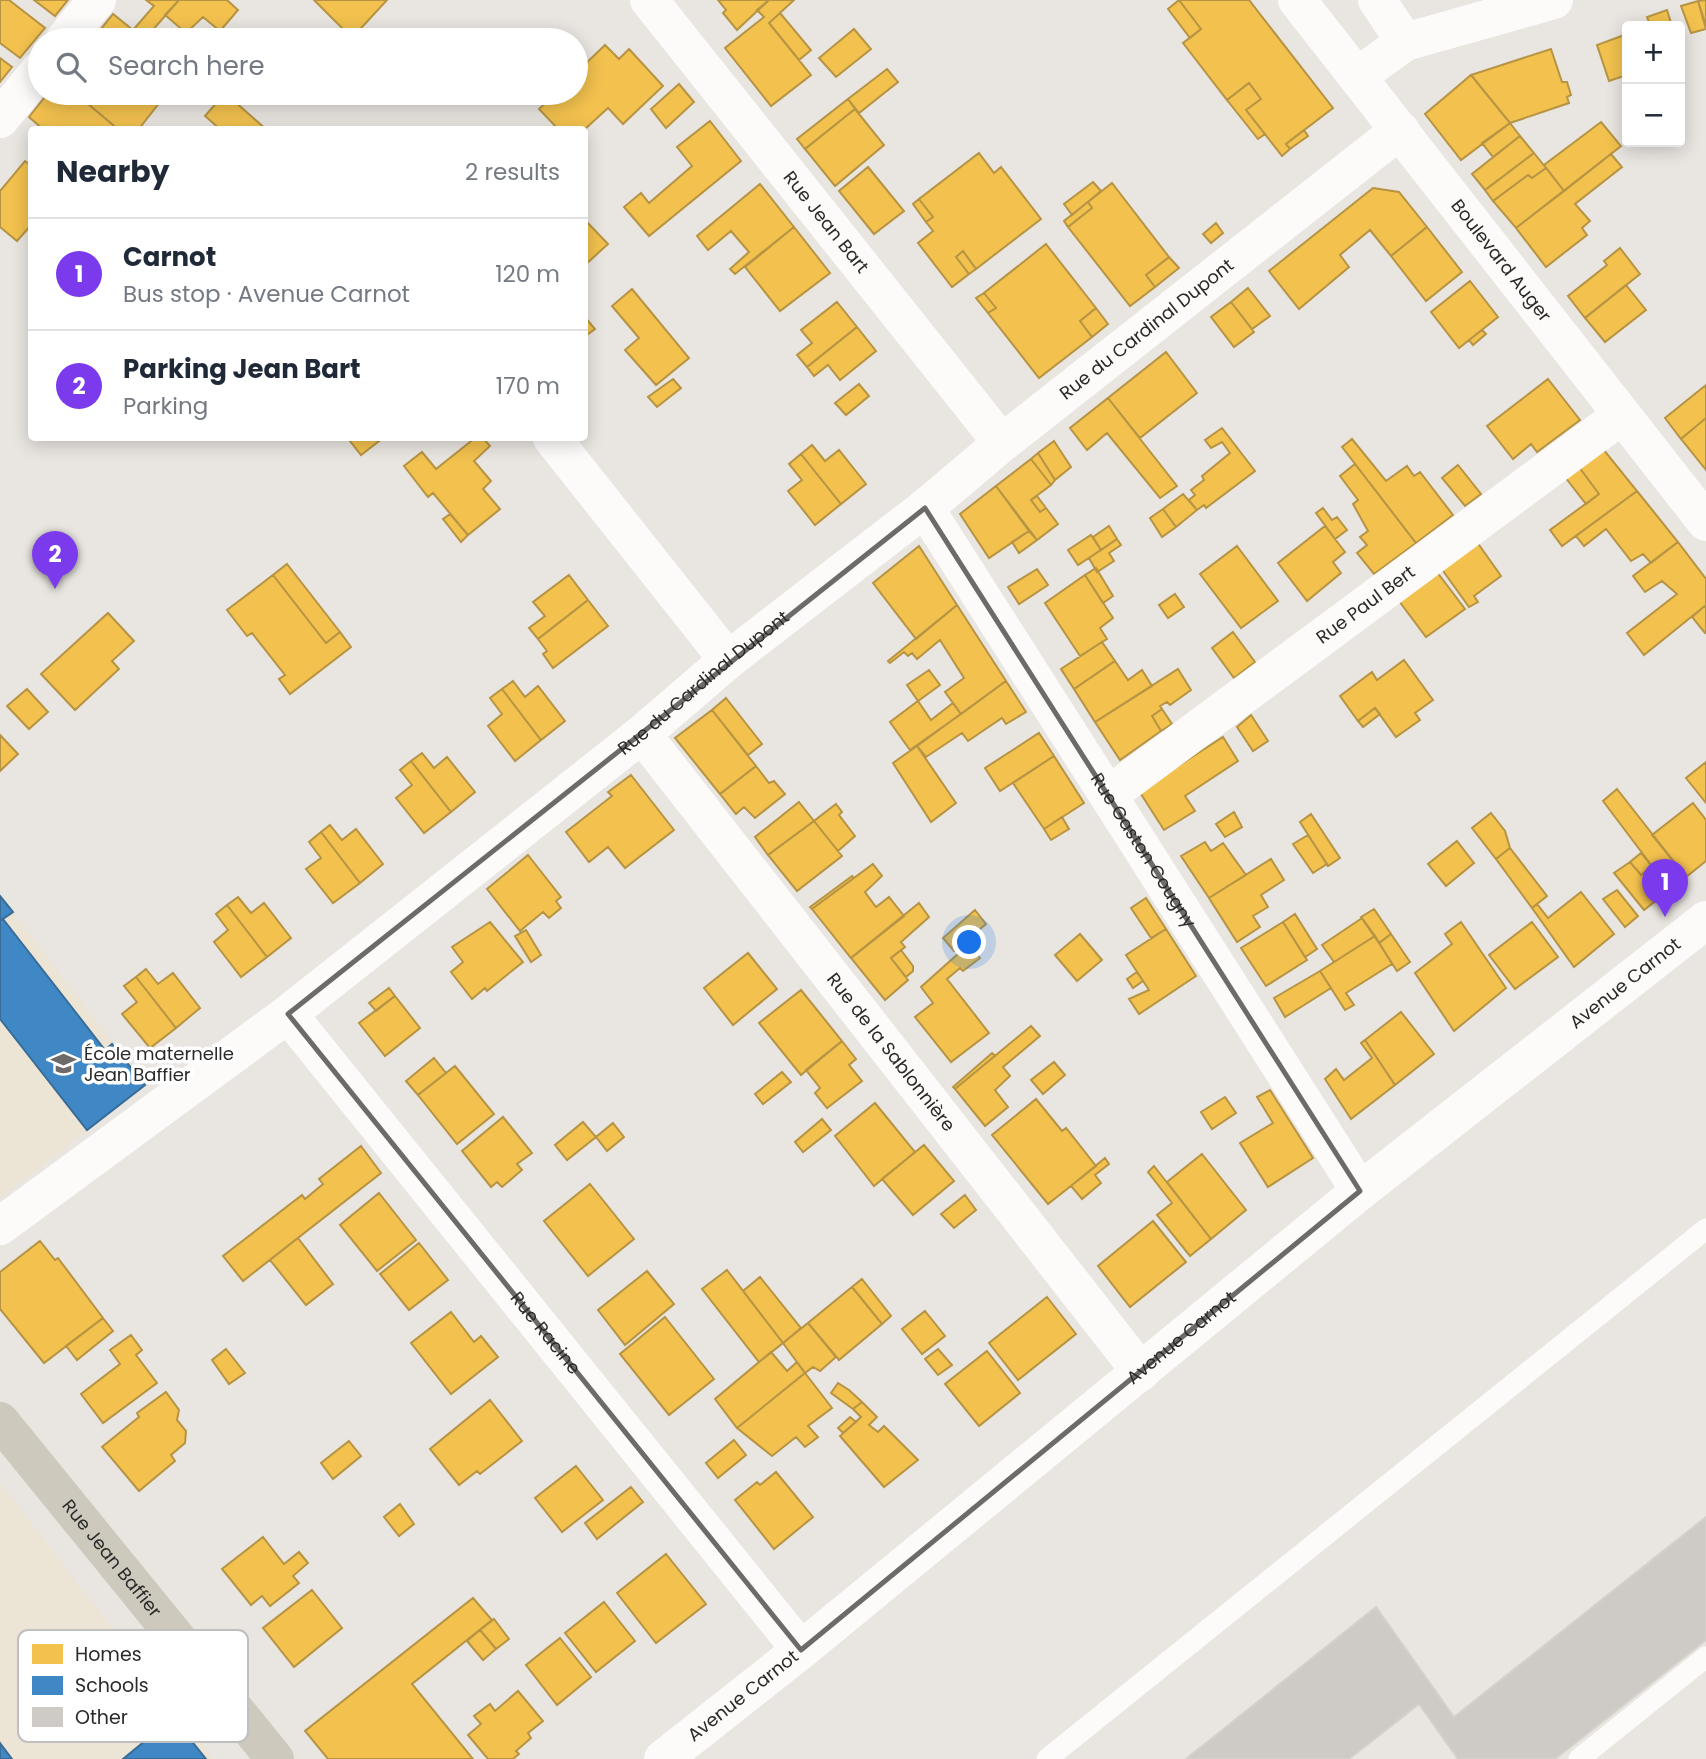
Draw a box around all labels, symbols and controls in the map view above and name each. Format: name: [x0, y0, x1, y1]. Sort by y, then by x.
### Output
map controls: [1622, 21, 1685, 147]
button: +: [1622, 21, 1685, 84]
search box: [28, 28, 588, 105]
icon: search: [52, 48, 90, 86]
text: Search here: [108, 48, 265, 84]
button: −: [1622, 84, 1685, 147]
text: Nearby: [56, 150, 170, 193]
text: 2 results: [465, 156, 560, 188]
street label: Rue Jean Bart: [778, 165, 875, 278]
street label: Boulevard Auger: [1446, 194, 1558, 327]
text: Carnot: [123, 239, 216, 275]
street label: Rue du Cardinal Dupont: [1054, 252, 1239, 405]
text: 1: [75, 258, 83, 290]
text: 120 m: [495, 258, 560, 290]
text: Bus stop · Avenue Carnot: [123, 278, 410, 310]
text: Parking Jean Bart: [123, 351, 361, 387]
text: 2: [72, 370, 86, 402]
text: 170 m: [496, 370, 560, 402]
text: Parking: [123, 390, 208, 422]
pin: 2: [32, 531, 78, 589]
street label: Rue Paul Bert: [1311, 559, 1420, 649]
street label: Rue du Cardinal Dupont: [612, 604, 794, 761]
street label: Rue Gaston Cougny: [1085, 768, 1202, 933]
pin: 1: [1642, 859, 1688, 917]
your location: [952, 925, 986, 959]
street label: Avenue Carnot: [1564, 931, 1686, 1034]
street label: Rue de la Sablonnière: [821, 967, 961, 1137]
place label: École maternelle Jean Baffier: [84, 1041, 234, 1087]
school or university icon: École maternelle Jean Baffier: [50, 1050, 78, 1078]
street label: Avenue Carnot: [1121, 1285, 1241, 1390]
street label: Rue Racine: [505, 1286, 587, 1379]
street label: Rue Jean Baffier: [57, 1494, 168, 1622]
legend: [18, 1630, 248, 1742]
text: Homes: [75, 1641, 142, 1668]
street label: Avenue Carnot: [682, 1644, 803, 1747]
text: Schools: [75, 1672, 149, 1699]
text: Other: [75, 1704, 128, 1731]

